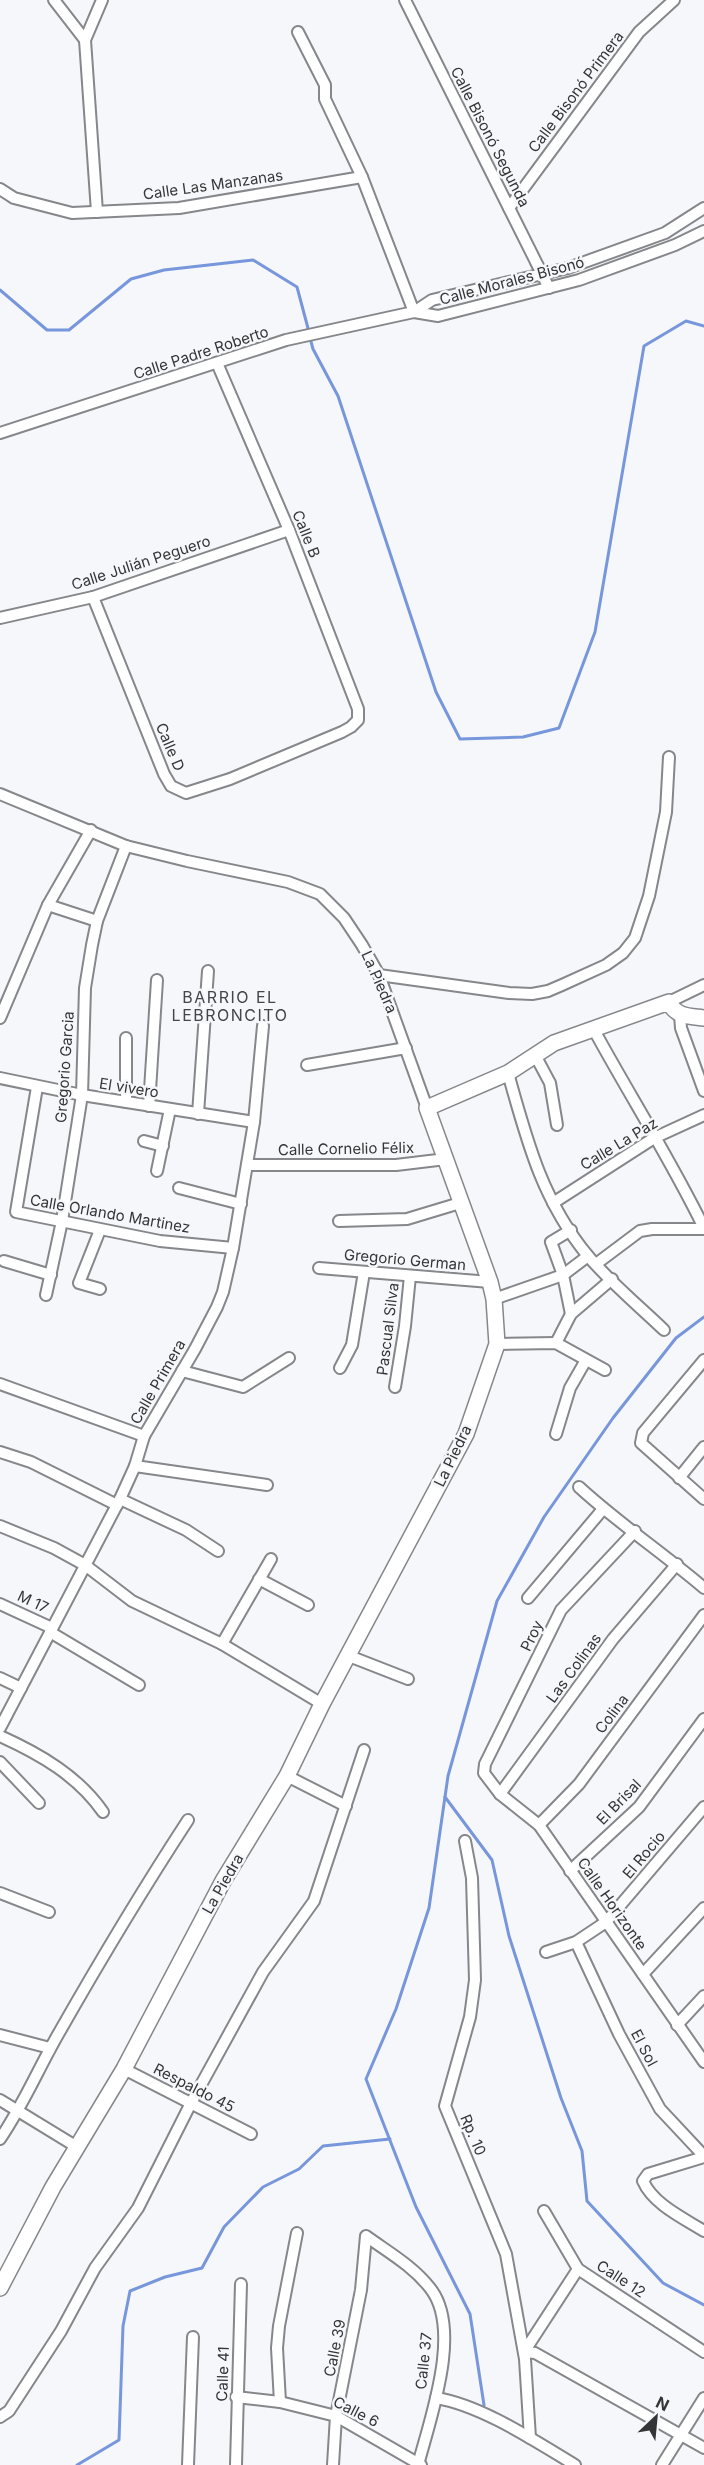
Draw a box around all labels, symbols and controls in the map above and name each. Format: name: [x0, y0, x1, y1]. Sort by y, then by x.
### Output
street label: Calle Bisonó Primera: [524, 27, 627, 156]
street label: Calle Bisonó Segunda: [447, 63, 534, 210]
street label: Calle Las Manzanas: [142, 165, 284, 204]
street label: Calle Morales Bisonó: [437, 252, 586, 309]
street label: Calle Padre Roberto: [131, 322, 271, 383]
street label: Calle B: [288, 507, 325, 560]
street label: Calle Julián Peguero: [69, 531, 213, 594]
street label: Calle D: [152, 720, 189, 774]
street label: La Piedra: [357, 948, 402, 1016]
district label: BARRIO EL LEBRONCITO: [172, 987, 288, 1025]
street label: Gregorio Garcia: [51, 1010, 78, 1123]
street label: El vivero: [98, 1073, 160, 1102]
street label: Calle La Paz: [577, 1113, 661, 1174]
street label: Calle Cornelio Félix: [278, 1138, 414, 1159]
street label: Calle Orlando Martinez: [28, 1190, 192, 1237]
street label: Gregorio German: [343, 1245, 467, 1274]
street label: Pascual Silva: [372, 1281, 403, 1376]
street label: Calle Primera: [126, 1336, 189, 1427]
street label: La Piedra: [429, 1422, 476, 1490]
street label: M 17: [15, 1586, 52, 1617]
street label: Proy: [516, 1617, 547, 1654]
street label: Las Colinas: [542, 1629, 605, 1706]
street label: Colina: [591, 1690, 633, 1737]
street label: El Brisal: [592, 1775, 645, 1828]
street label: El Rocio: [618, 1827, 669, 1882]
street label: La Piedra: [198, 1850, 247, 1917]
street label: Calle Horizonte: [573, 1854, 651, 1954]
street label: El Sol: [627, 2026, 662, 2069]
street label: Respaldo 45: [150, 2059, 238, 2116]
street label: Rp. 10: [456, 2111, 491, 2158]
street label: Calle 12: [593, 2256, 649, 2301]
street label: Calle 39: [320, 2318, 349, 2378]
street label: Calle 37: [411, 2331, 436, 2390]
street label: Calle 41: [212, 2346, 233, 2402]
north arrow: [626, 2387, 686, 2447]
street label: Calle 6: [330, 2392, 382, 2431]
text: N: [653, 2392, 672, 2415]

